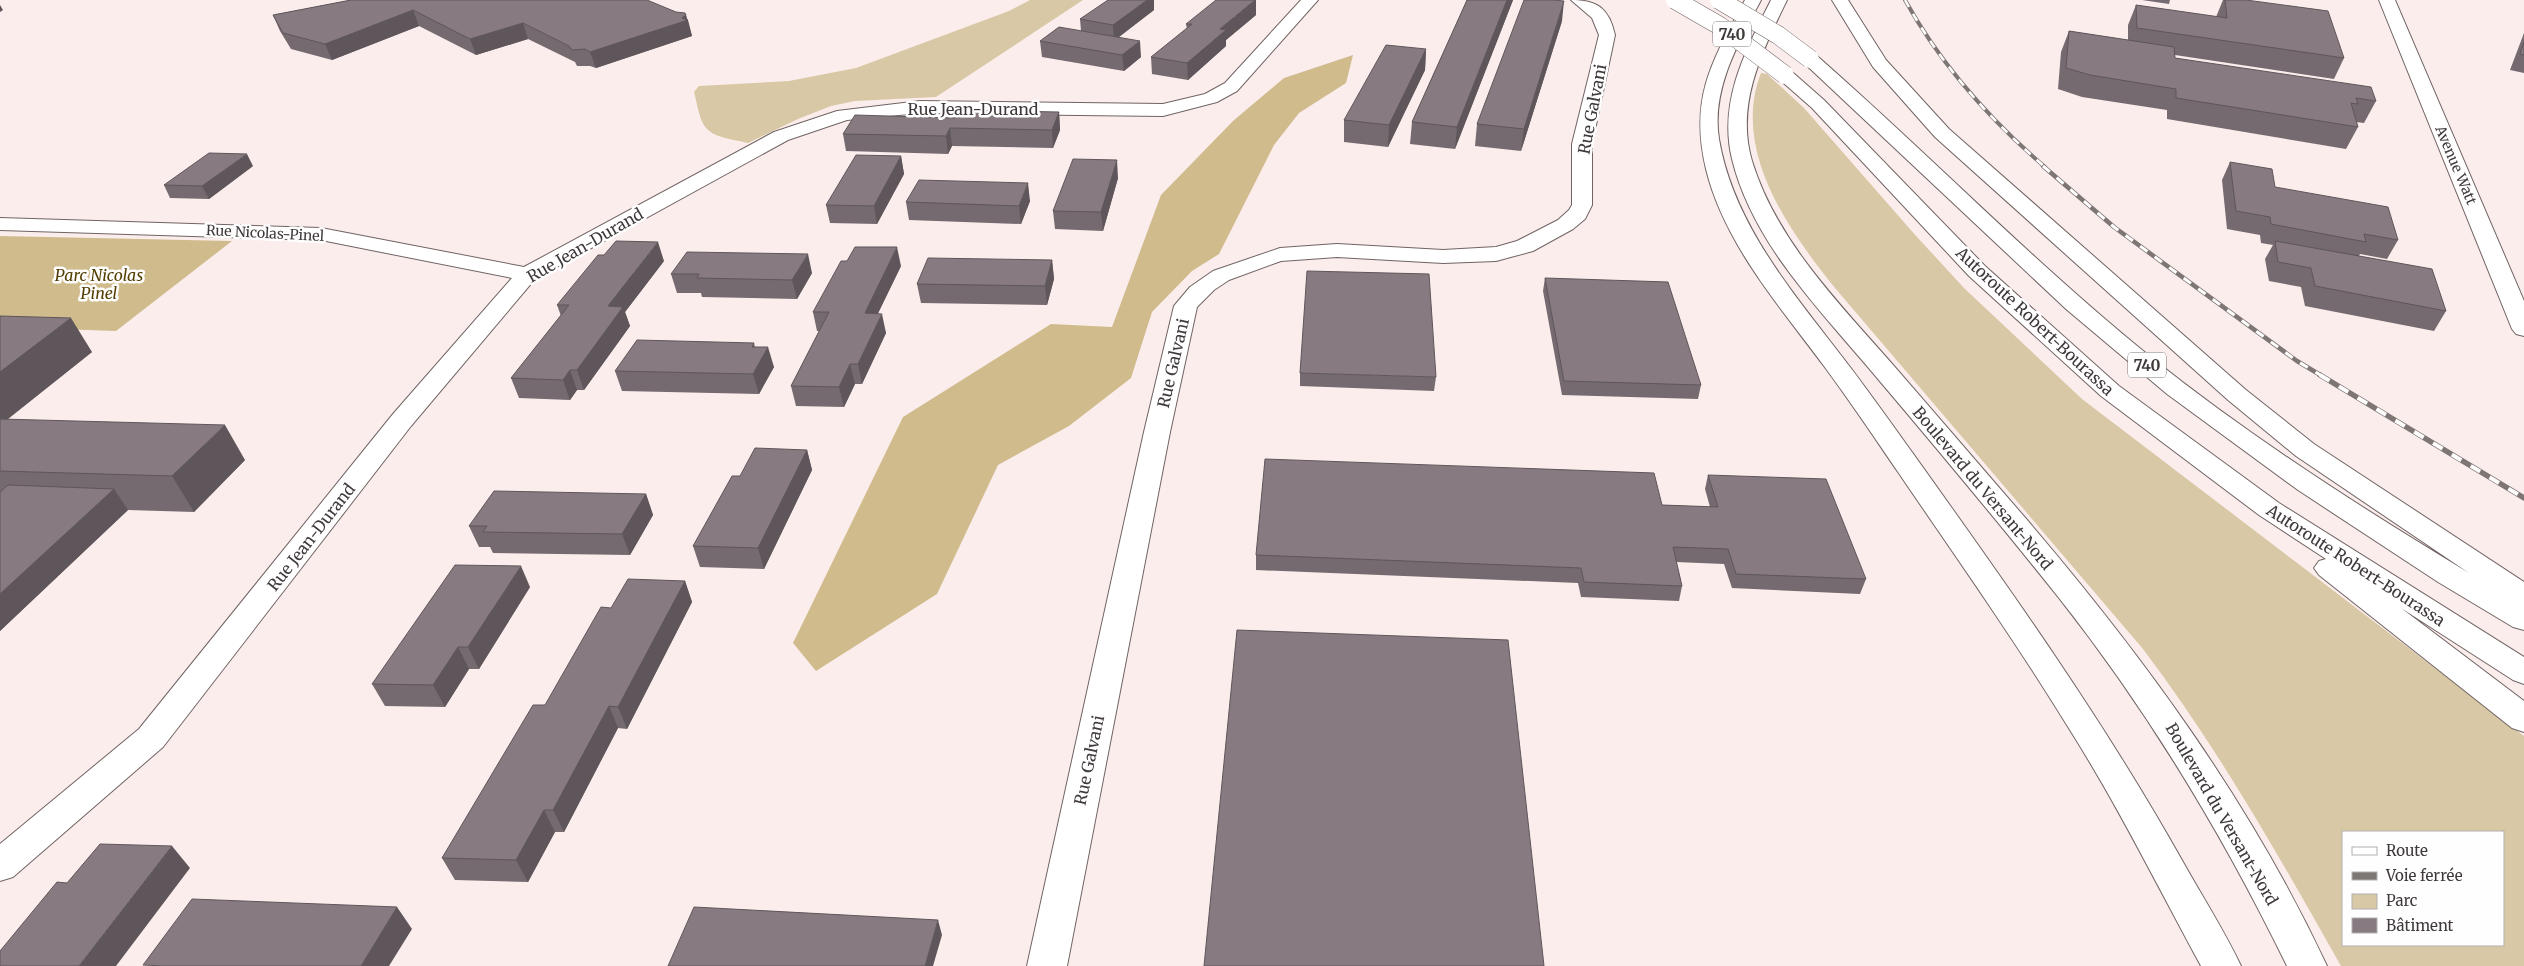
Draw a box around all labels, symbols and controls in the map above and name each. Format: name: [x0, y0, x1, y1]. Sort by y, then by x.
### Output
road number: 740: [1713, 22, 1751, 46]
street label: Rue Galvani: [1573, 62, 1611, 156]
street label: Rue Jean-Durand: [908, 99, 1039, 119]
street label: Avenue Watt: [2431, 122, 2481, 208]
street label: Rue Jean-Durand: [523, 203, 647, 286]
street label: Rue Nicolas-Pinel: [206, 221, 325, 245]
street label: Autoroute Robert-Bourassa: [1951, 242, 2118, 400]
park label: Parc Nicolas Pinel: [55, 265, 143, 303]
street label: Rue Galvani: [1153, 316, 1193, 410]
road number: 740: [2128, 352, 2166, 378]
street label: Boulevard du Versant-Nord: [1909, 402, 2057, 574]
street label: Rue Jean-Durand: [263, 479, 359, 595]
street label: Autoroute Robert-Bourassa: [2262, 499, 2449, 630]
street label: Rue Galvani: [1070, 713, 1108, 807]
street label: Boulevard du Versant-Nord: [2162, 719, 2283, 909]
legend: [2342, 831, 2504, 946]
text: Route: [2386, 841, 2428, 860]
text: Voie ferrée: [2385, 866, 2463, 885]
text: Parc: [2386, 891, 2418, 910]
text: Bâtiment: [2386, 916, 2454, 935]

